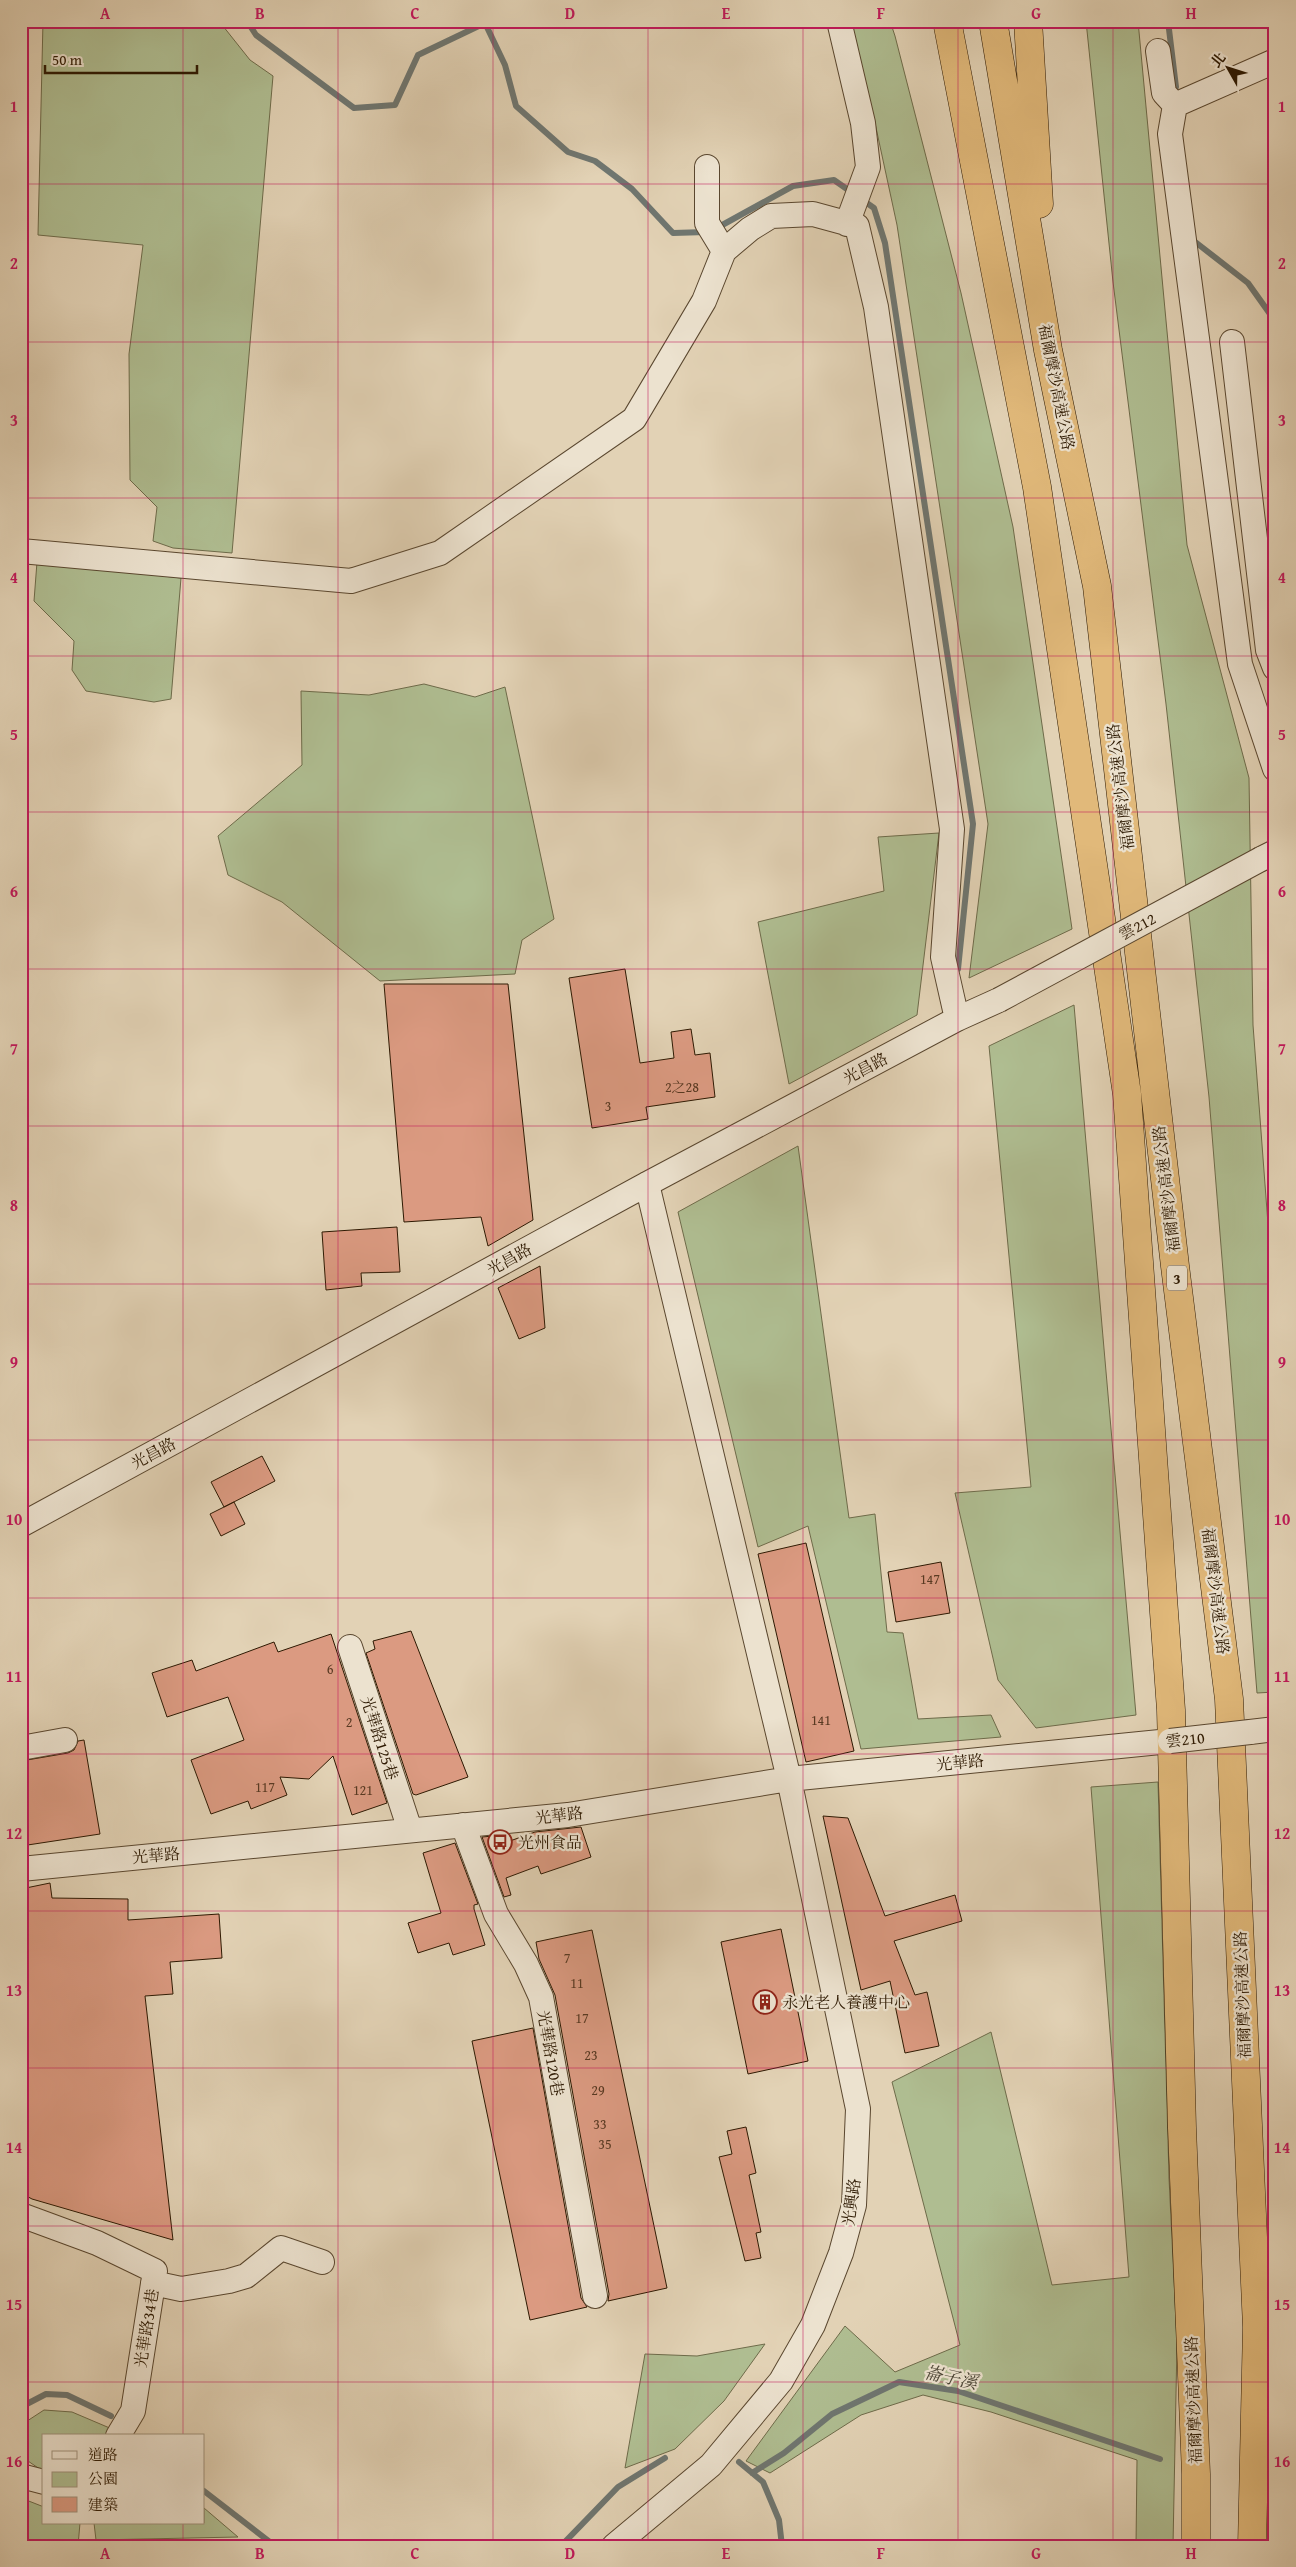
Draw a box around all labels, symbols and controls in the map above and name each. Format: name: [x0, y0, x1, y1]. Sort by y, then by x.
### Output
text: A: [100, 1, 111, 25]
text: B: [255, 1, 265, 25]
text: C: [410, 1, 420, 25]
text: D: [565, 1, 575, 25]
text: E: [722, 1, 731, 25]
text: F: [877, 1, 885, 25]
text: G: [1031, 1, 1041, 25]
text: H: [1185, 1, 1197, 25]
scale bar: [45, 42, 198, 74]
north arrow: [1204, 42, 1254, 92]
text: 北: [1206, 48, 1230, 72]
text: 50 m: [52, 49, 83, 70]
text: 1: [10, 94, 18, 118]
text: 1: [1278, 94, 1286, 118]
text: 2: [10, 251, 18, 275]
text: 2: [1278, 251, 1286, 275]
street label: 福爾摩沙高速公路: [1033, 322, 1081, 452]
text: 3: [10, 408, 18, 432]
text: 3: [1278, 408, 1286, 432]
text: 4: [10, 565, 18, 589]
text: 4: [1278, 565, 1286, 589]
text: 5: [10, 722, 18, 746]
street label: 福爾摩沙高速公路: [1100, 722, 1140, 852]
text: 5: [1278, 722, 1286, 746]
text: 6: [10, 879, 18, 903]
text: 6: [1278, 879, 1286, 903]
street label: 雲212: [1114, 906, 1160, 946]
text: 7: [10, 1036, 18, 1060]
text: 7: [1278, 1036, 1286, 1060]
street label: 光昌路: [838, 1046, 892, 1090]
house number: 2之28: [665, 1077, 699, 1097]
house number: 3: [605, 1096, 611, 1116]
street label: 福爾摩沙高速公路: [1146, 1124, 1186, 1254]
text: 8: [10, 1193, 18, 1217]
text: 8: [1278, 1193, 1286, 1217]
street label: 光昌路: [482, 1237, 536, 1281]
road number: 3: [1167, 1266, 1187, 1290]
text: 9: [10, 1350, 18, 1374]
text: 9: [1278, 1350, 1286, 1374]
street label: 光昌路: [126, 1431, 180, 1475]
text: 10: [6, 1507, 22, 1531]
text: 10: [1274, 1507, 1290, 1531]
street label: 福爾摩沙高速公路: [1196, 1526, 1236, 1656]
house number: 147: [920, 1569, 940, 1589]
house number: 6: [327, 1659, 334, 1679]
text: 11: [6, 1664, 22, 1688]
text: 11: [1274, 1664, 1290, 1688]
street label: 光華路125巷: [355, 1693, 405, 1783]
house number: 141: [811, 1710, 831, 1730]
house number: 2: [346, 1712, 352, 1732]
street label: 雲210: [1164, 1725, 1206, 1753]
street label: 光華路: [935, 1748, 985, 1776]
house number: 117: [255, 1777, 275, 1797]
house number: 121: [353, 1780, 373, 1800]
street label: 光華路: [534, 1800, 584, 1830]
text: 12: [6, 1821, 22, 1845]
text: 12: [1274, 1821, 1290, 1845]
bus stop icon: 光州食品: [487, 1829, 513, 1855]
place label: 光州食品: [518, 1830, 582, 1854]
street label: 光華路: [131, 1841, 181, 1869]
street label: 福爾摩沙高速公路: [1228, 1931, 1256, 2059]
house number: 7: [564, 1948, 571, 1968]
house number: 11: [570, 1973, 584, 1993]
text: 13: [6, 1978, 22, 2002]
text: 13: [1274, 1978, 1290, 2002]
building icon: 永光老人養護中心: [752, 1989, 778, 2015]
place label: 永光老人養護中心: [782, 1990, 910, 2014]
street label: 光華路120巷: [532, 2008, 570, 2098]
house number: 17: [575, 2008, 589, 2028]
house number: 23: [584, 2045, 598, 2065]
house number: 29: [591, 2080, 605, 2100]
house number: 33: [593, 2114, 607, 2134]
house number: 35: [598, 2134, 612, 2154]
text: 14: [6, 2135, 22, 2159]
text: 14: [1274, 2135, 1290, 2159]
street label: 光興路: [836, 2177, 866, 2227]
street label: 光華路34巷: [128, 2287, 164, 2369]
text: 15: [6, 2292, 22, 2316]
text: 15: [1274, 2292, 1290, 2316]
street label: 福爾摩沙高速公路: [1179, 2336, 1207, 2464]
water label: 崙子溪: [922, 2358, 982, 2396]
legend: [42, 2434, 205, 2524]
text: 道路: [88, 2444, 118, 2465]
text: 16: [6, 2449, 22, 2473]
text: 16: [1274, 2449, 1290, 2473]
text: 公園: [88, 2468, 118, 2489]
text: 建築: [88, 2494, 118, 2515]
text: A: [100, 2541, 111, 2565]
text: B: [255, 2541, 265, 2565]
text: C: [410, 2541, 420, 2565]
text: D: [565, 2541, 575, 2565]
text: E: [722, 2541, 731, 2565]
text: F: [877, 2541, 885, 2565]
text: G: [1031, 2541, 1041, 2565]
text: H: [1185, 2541, 1197, 2565]

